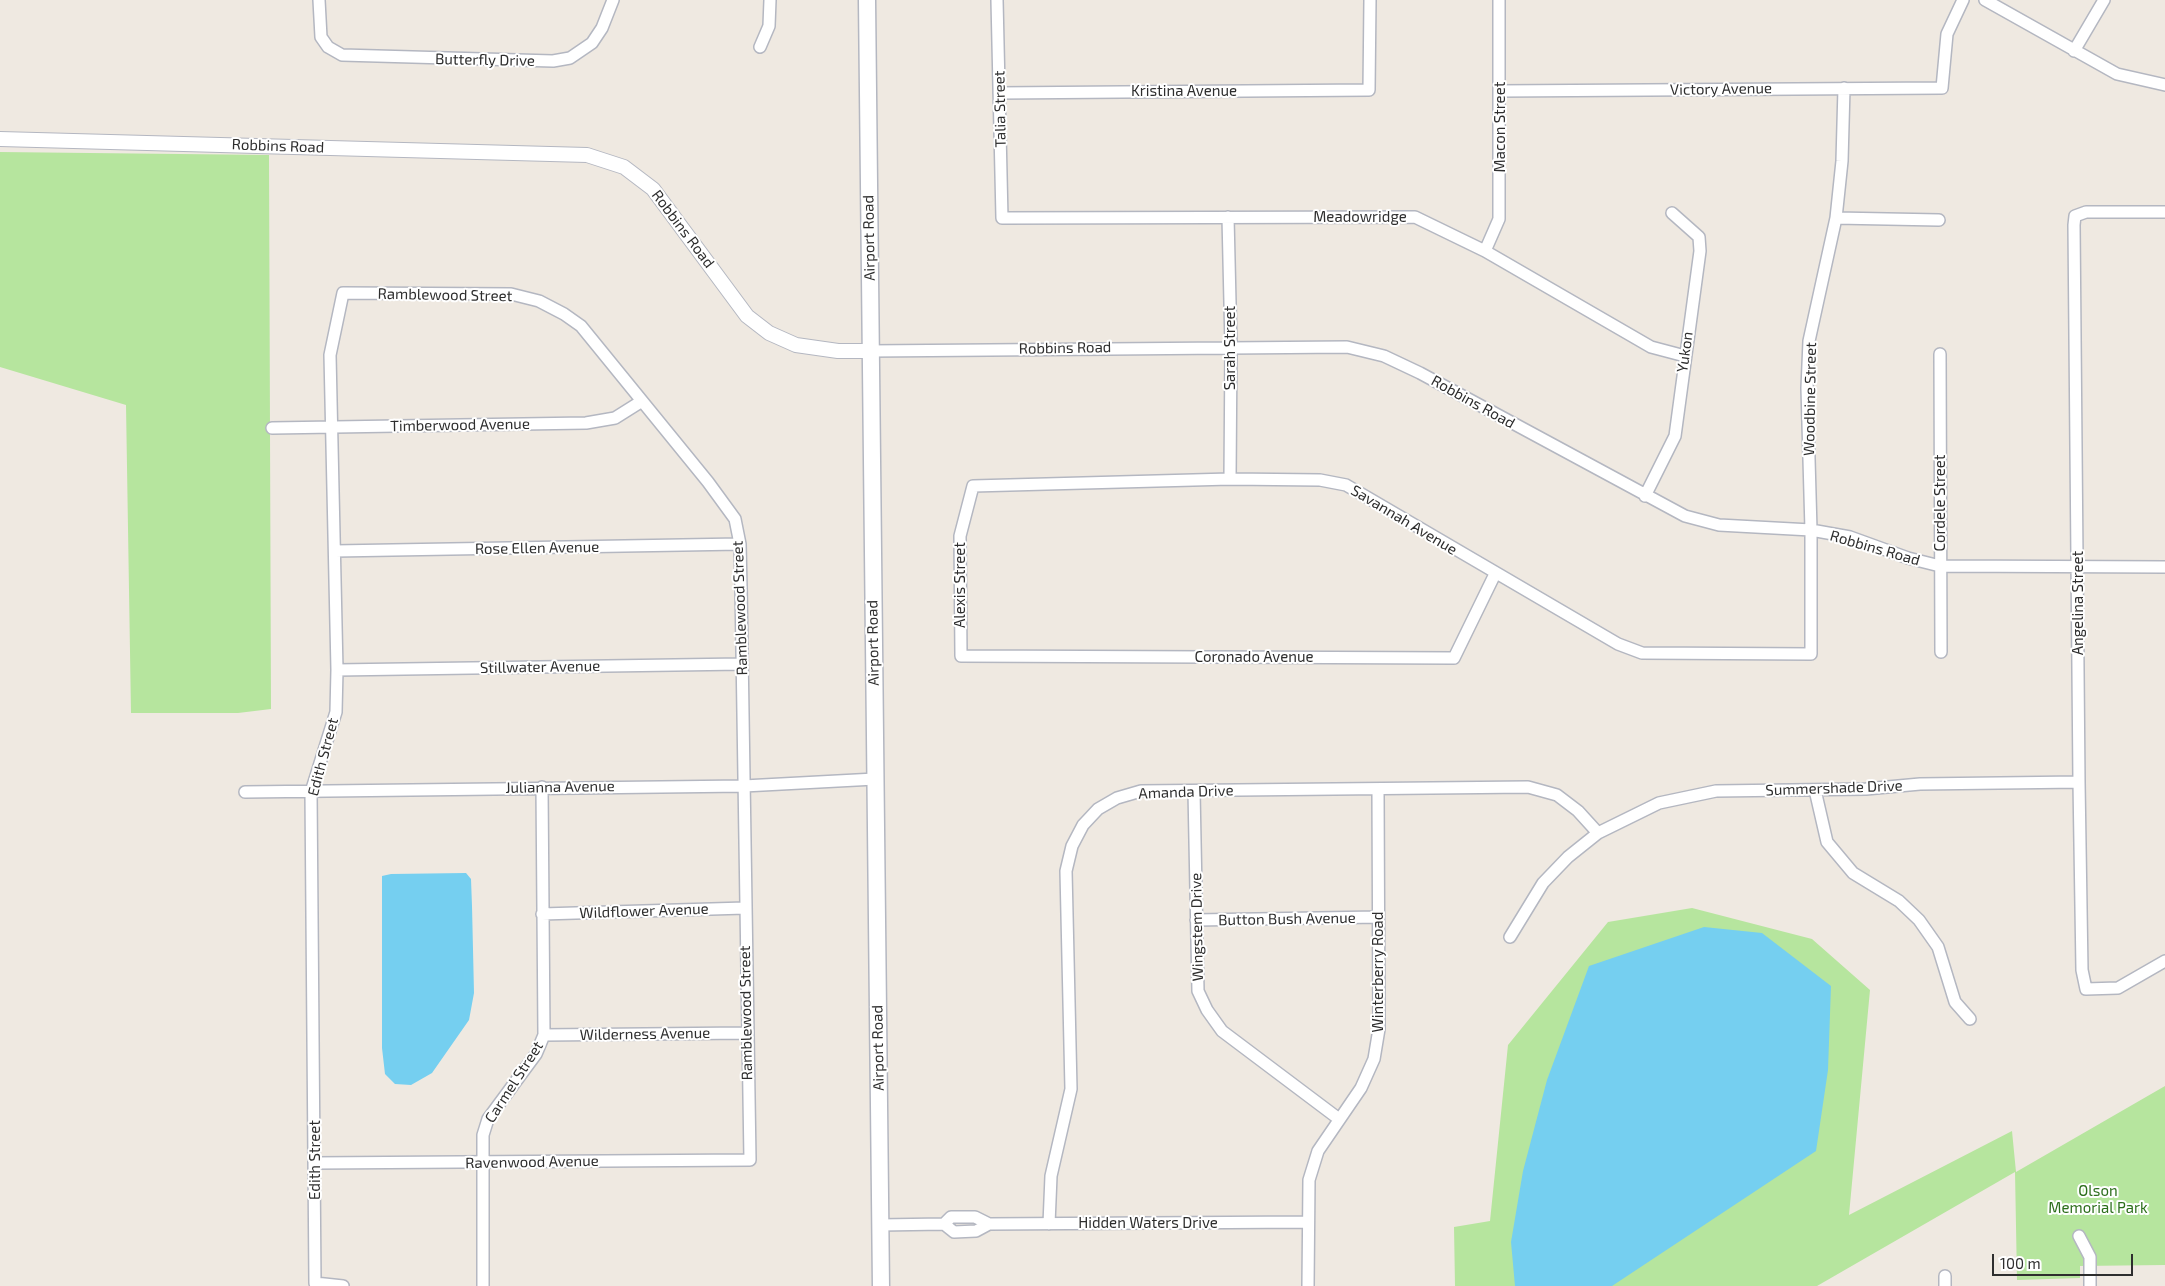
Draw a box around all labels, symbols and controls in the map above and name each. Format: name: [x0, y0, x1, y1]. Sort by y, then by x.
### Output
street label: Butterfly Drive: [435, 50, 535, 70]
street label: Talia Street: [990, 70, 1010, 148]
street label: Victory Avenue: [1670, 79, 1772, 99]
street label: Kristina Avenue: [1131, 82, 1237, 100]
street label: Macon Street: [1491, 82, 1509, 172]
street label: Robbins Road: [231, 135, 325, 157]
street label: Robbins Road: [648, 187, 718, 271]
street label: Airport Road: [859, 195, 879, 281]
street label: Meadowridge: [1313, 208, 1407, 226]
street label: Ramblewood Street: [378, 285, 512, 305]
street label: Sarah Street: [1221, 306, 1239, 390]
street label: Yukon: [1673, 330, 1697, 374]
street label: Robbins Road: [1018, 338, 1112, 358]
street label: Woodbine Street: [1800, 342, 1820, 456]
street label: Robbins Road: [1428, 372, 1518, 432]
street label: Timberwood Avenue: [390, 415, 530, 435]
street label: Cordele Street: [1931, 454, 1949, 552]
street label: Savannah Avenue: [1348, 481, 1460, 559]
street label: Robbins Road: [1828, 527, 1922, 569]
street label: Rose Ellen Avenue: [475, 538, 599, 558]
street label: Ramblewood Street: [729, 540, 751, 676]
street label: Alexis Street: [951, 542, 969, 628]
street label: Angelina Street: [2069, 551, 2087, 655]
street label: Airport Road: [863, 600, 883, 686]
street label: Coronado Avenue: [1194, 648, 1314, 666]
street label: Stillwater Avenue: [480, 657, 600, 677]
street label: Edith Street: [304, 716, 342, 798]
street label: Julianna Avenue: [505, 777, 615, 797]
street label: Summershade Drive: [1765, 777, 1903, 799]
street label: Amanda Drive: [1138, 781, 1234, 803]
street label: Wingstem Drive: [1187, 873, 1207, 981]
street label: Wildflower Avenue: [579, 900, 709, 922]
street label: Button Bush Avenue: [1218, 909, 1356, 929]
street label: Winterberry Road: [1369, 912, 1387, 1032]
street label: Ramblewood Street: [736, 946, 756, 1080]
street label: Airport Road: [868, 1005, 888, 1091]
street label: Wilderness Avenue: [580, 1024, 710, 1044]
street label: Carmel Street: [481, 1038, 547, 1126]
street label: Edith Street: [306, 1120, 324, 1200]
street label: Ravenwood Avenue: [465, 1152, 599, 1172]
park label: Olson Memorial Park: [2048, 1182, 2148, 1217]
street label: Hidden Waters Drive: [1078, 1214, 1218, 1232]
scale bar: [1995, 1244, 2136, 1276]
text: 100 m: [2000, 1254, 2041, 1272]

